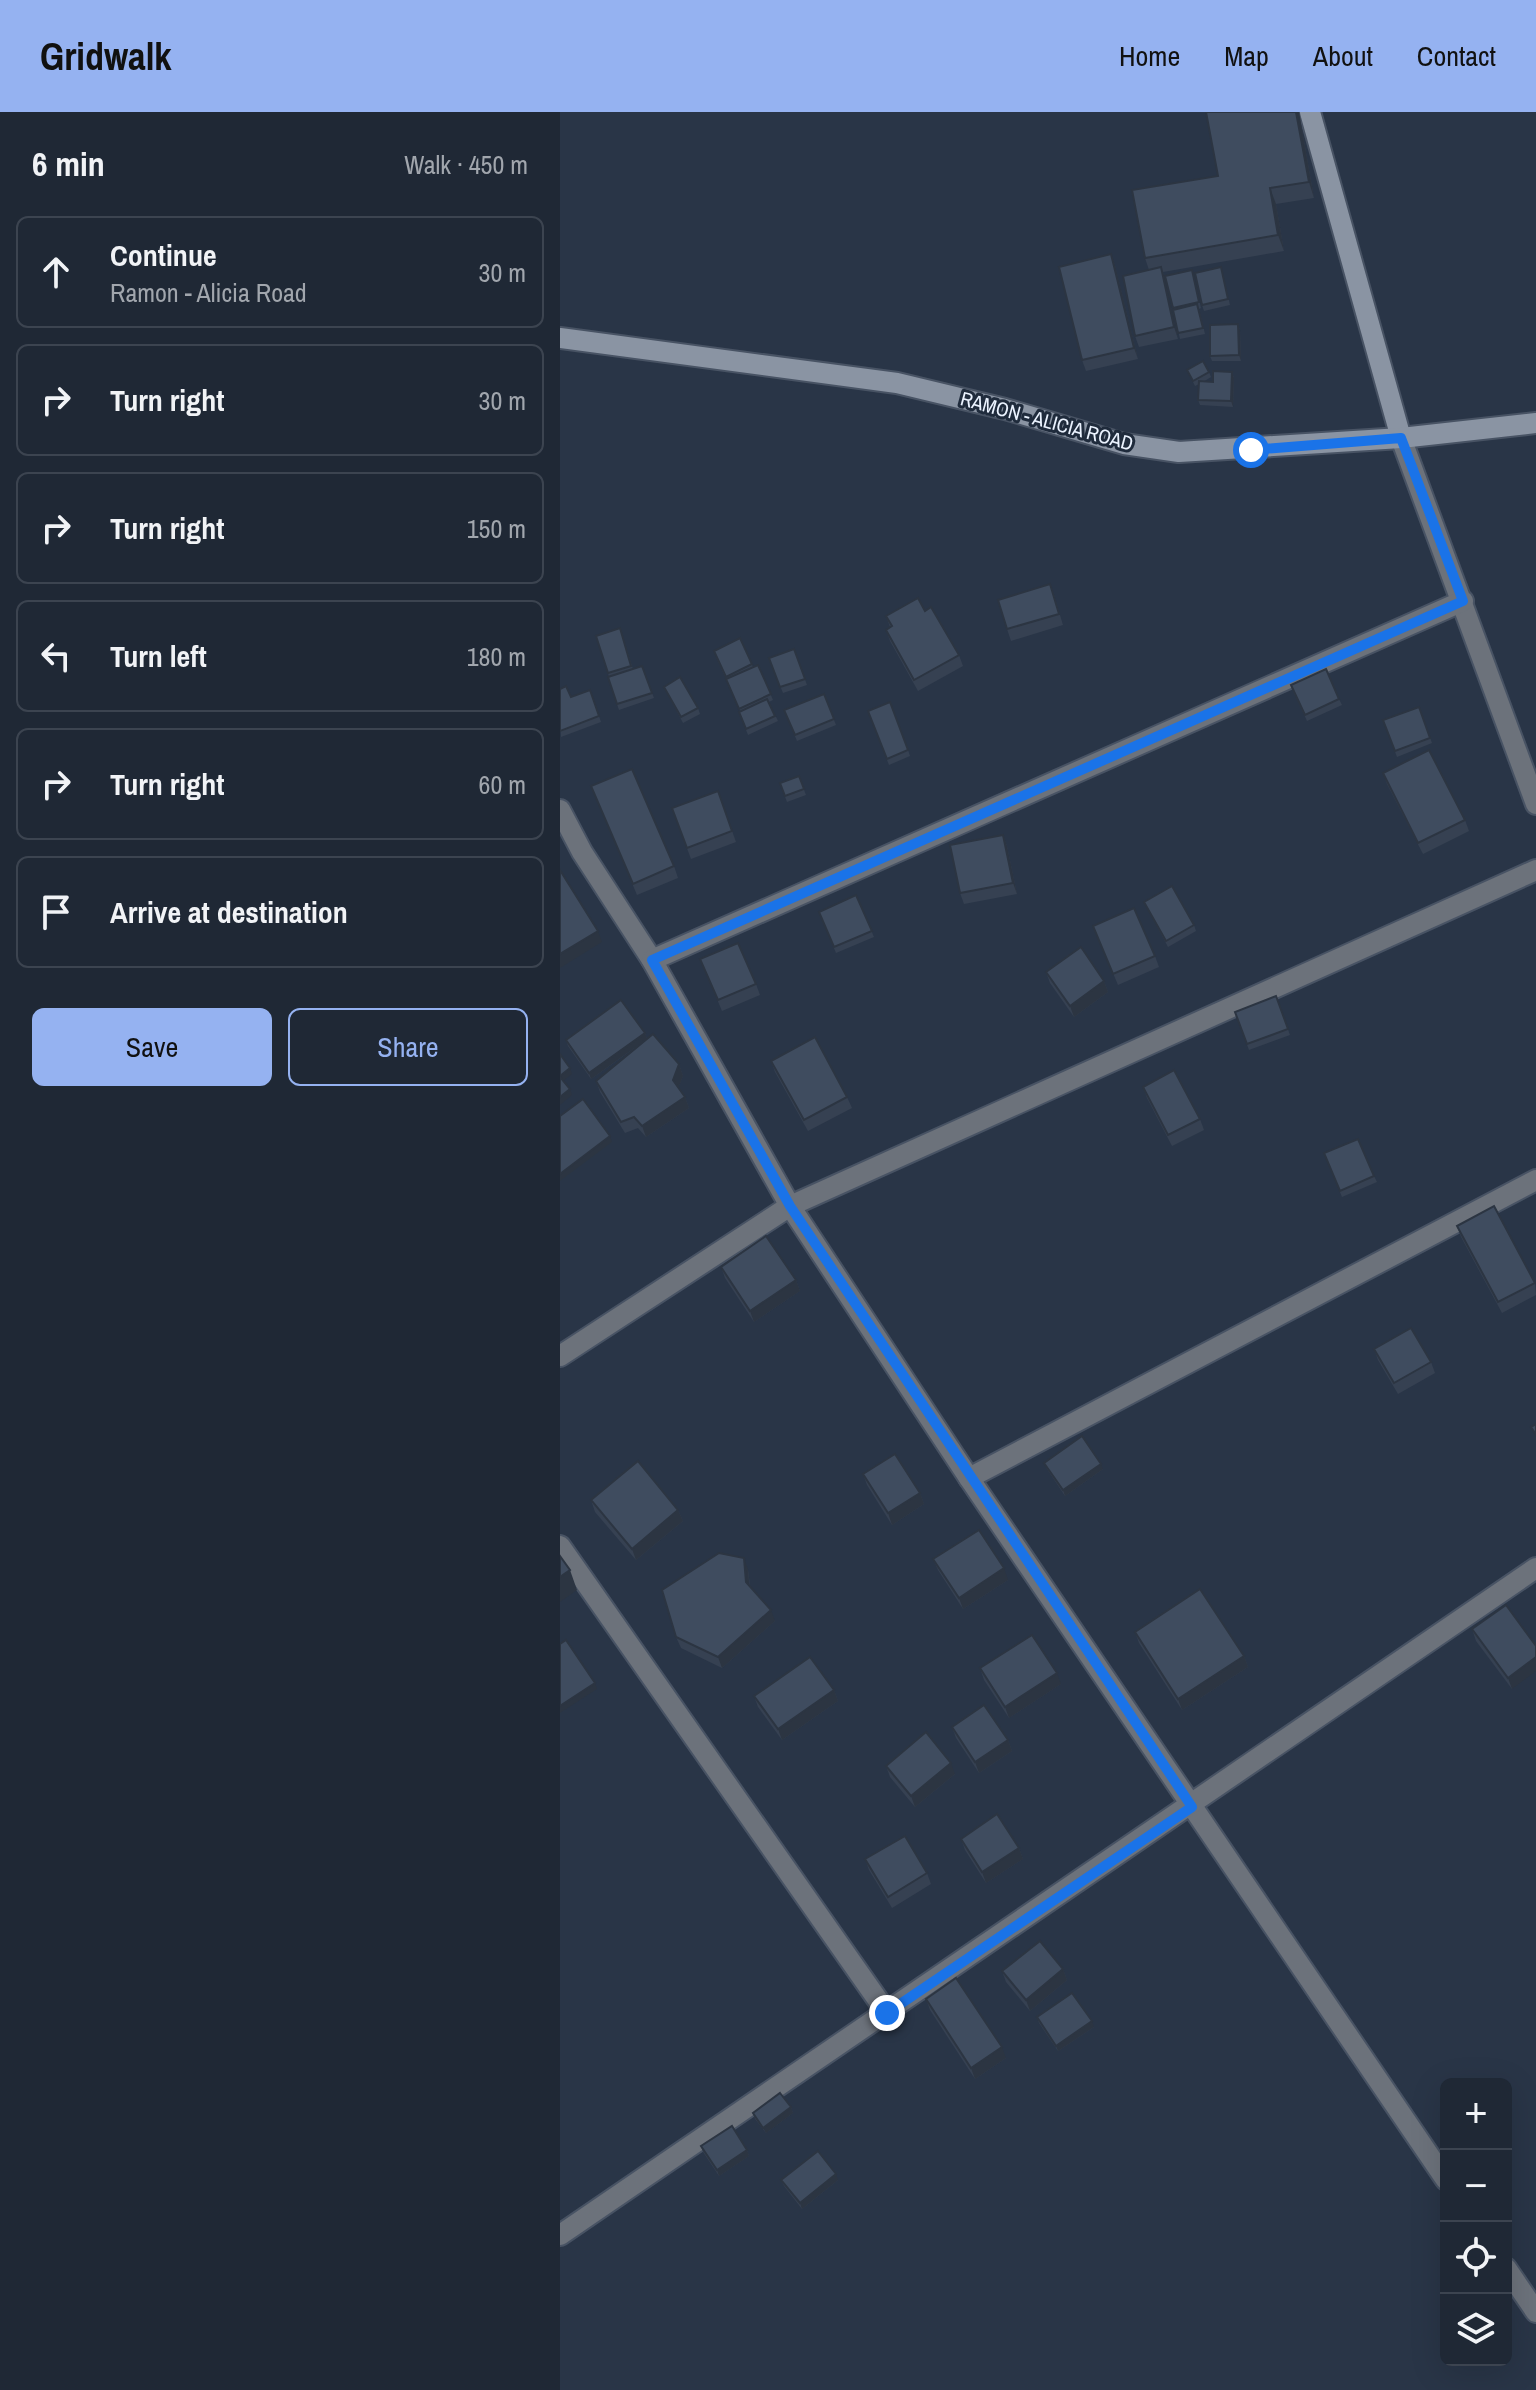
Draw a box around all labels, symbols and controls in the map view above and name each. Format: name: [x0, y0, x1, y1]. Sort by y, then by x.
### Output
text: Gridwalk: [40, 31, 172, 82]
text: Home: [1119, 37, 1180, 75]
text: Map: [1224, 37, 1269, 75]
text: About: [1313, 37, 1373, 75]
text: Contact: [1417, 37, 1496, 75]
text: 6 min: [32, 141, 105, 187]
text: Walk · 450 m: [404, 147, 528, 182]
text: Continue: [110, 235, 217, 275]
icon: ahead: [34, 250, 78, 294]
text: 30 m: [479, 255, 526, 290]
text: Ramon - Alicia Road: [110, 275, 307, 310]
icon: right: [34, 378, 78, 422]
text: Turn right: [110, 380, 224, 420]
text: 30 m: [479, 383, 526, 418]
street label: RAMON - ALICIA ROAD: [958, 384, 1136, 457]
route start: [1233, 432, 1269, 468]
icon: right: [34, 506, 78, 550]
text: Turn right: [110, 508, 224, 548]
text: 150 m: [467, 511, 526, 546]
icon: left: [34, 634, 78, 678]
text: Turn left: [110, 636, 207, 676]
text: 180 m: [467, 639, 526, 674]
icon: right: [34, 762, 78, 806]
text: Turn right: [110, 764, 224, 804]
text: 60 m: [479, 767, 526, 802]
icon: arrive: [34, 890, 78, 934]
text: Arrive at destination: [110, 892, 348, 932]
button: Save: [32, 1008, 272, 1086]
button: Share: [288, 1008, 528, 1086]
route end: [869, 1995, 905, 2031]
map controls: [1440, 2078, 1512, 2366]
button: +: [1440, 2078, 1512, 2150]
button: −: [1440, 2150, 1512, 2222]
button: locate: [1440, 2222, 1512, 2294]
button: layers: [1440, 2294, 1512, 2366]

